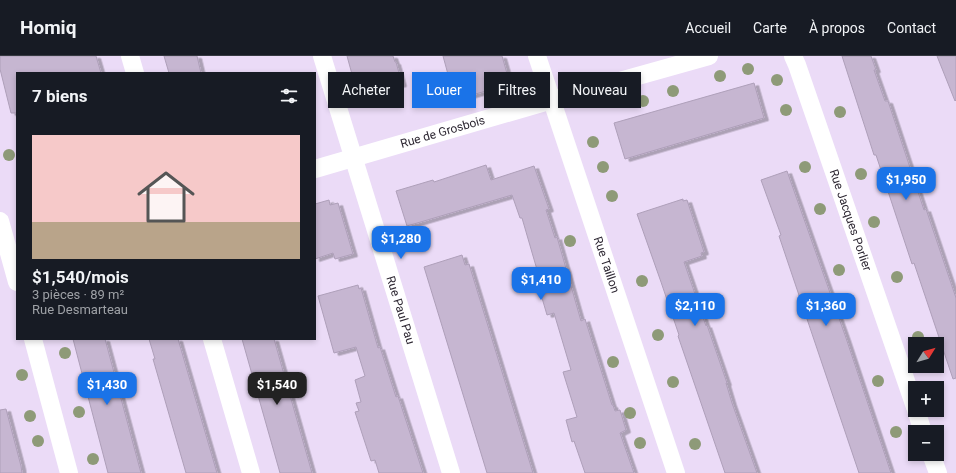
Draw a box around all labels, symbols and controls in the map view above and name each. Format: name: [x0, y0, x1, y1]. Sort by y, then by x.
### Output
text: Homiq: [20, 16, 76, 39]
text: Accueil: [685, 20, 731, 36]
text: Carte: [753, 20, 787, 36]
text: À propos: [809, 20, 865, 36]
text: Contact: [887, 20, 936, 36]
chip: Acheter: [328, 72, 404, 108]
chip: Louer: [412, 72, 476, 108]
chip: Filtres: [484, 72, 550, 108]
chip: Nouveau: [558, 72, 641, 108]
icon: filters: [278, 85, 300, 107]
text: 7 biens: [32, 86, 87, 106]
street label: Rue de Grosbois: [399, 113, 487, 151]
icon: home: [130, 161, 202, 233]
pin: $1,950: [873, 167, 939, 201]
street label: Rue Jacques Porlier: [827, 168, 875, 273]
text: $1,950: [886, 172, 926, 187]
pin: $1,280: [368, 226, 434, 260]
text: $1,280: [381, 231, 421, 246]
street label: Rue Taillon: [591, 235, 622, 295]
text: $1,540/mois: [32, 267, 129, 287]
pin: $1,410: [508, 267, 574, 301]
text: $1,410: [521, 272, 561, 287]
street label: Rue Paul Pau: [383, 274, 418, 346]
text: 3 pièces · 89 m²: [32, 287, 124, 302]
pin: $2,110: [662, 293, 728, 327]
pin: $1,360: [793, 293, 859, 327]
text: $2,110: [675, 298, 715, 313]
text: $1,360: [806, 298, 846, 313]
text: Rue Desmarteau: [32, 302, 128, 317]
north arrow: [908, 337, 944, 373]
map controls: [908, 337, 944, 461]
pin: $1,430: [74, 372, 140, 406]
pin: $1,540: [244, 372, 310, 406]
text: $1,430: [87, 377, 127, 392]
text: $1,540: [257, 377, 297, 392]
button: +: [908, 381, 944, 417]
button: −: [908, 425, 944, 461]

